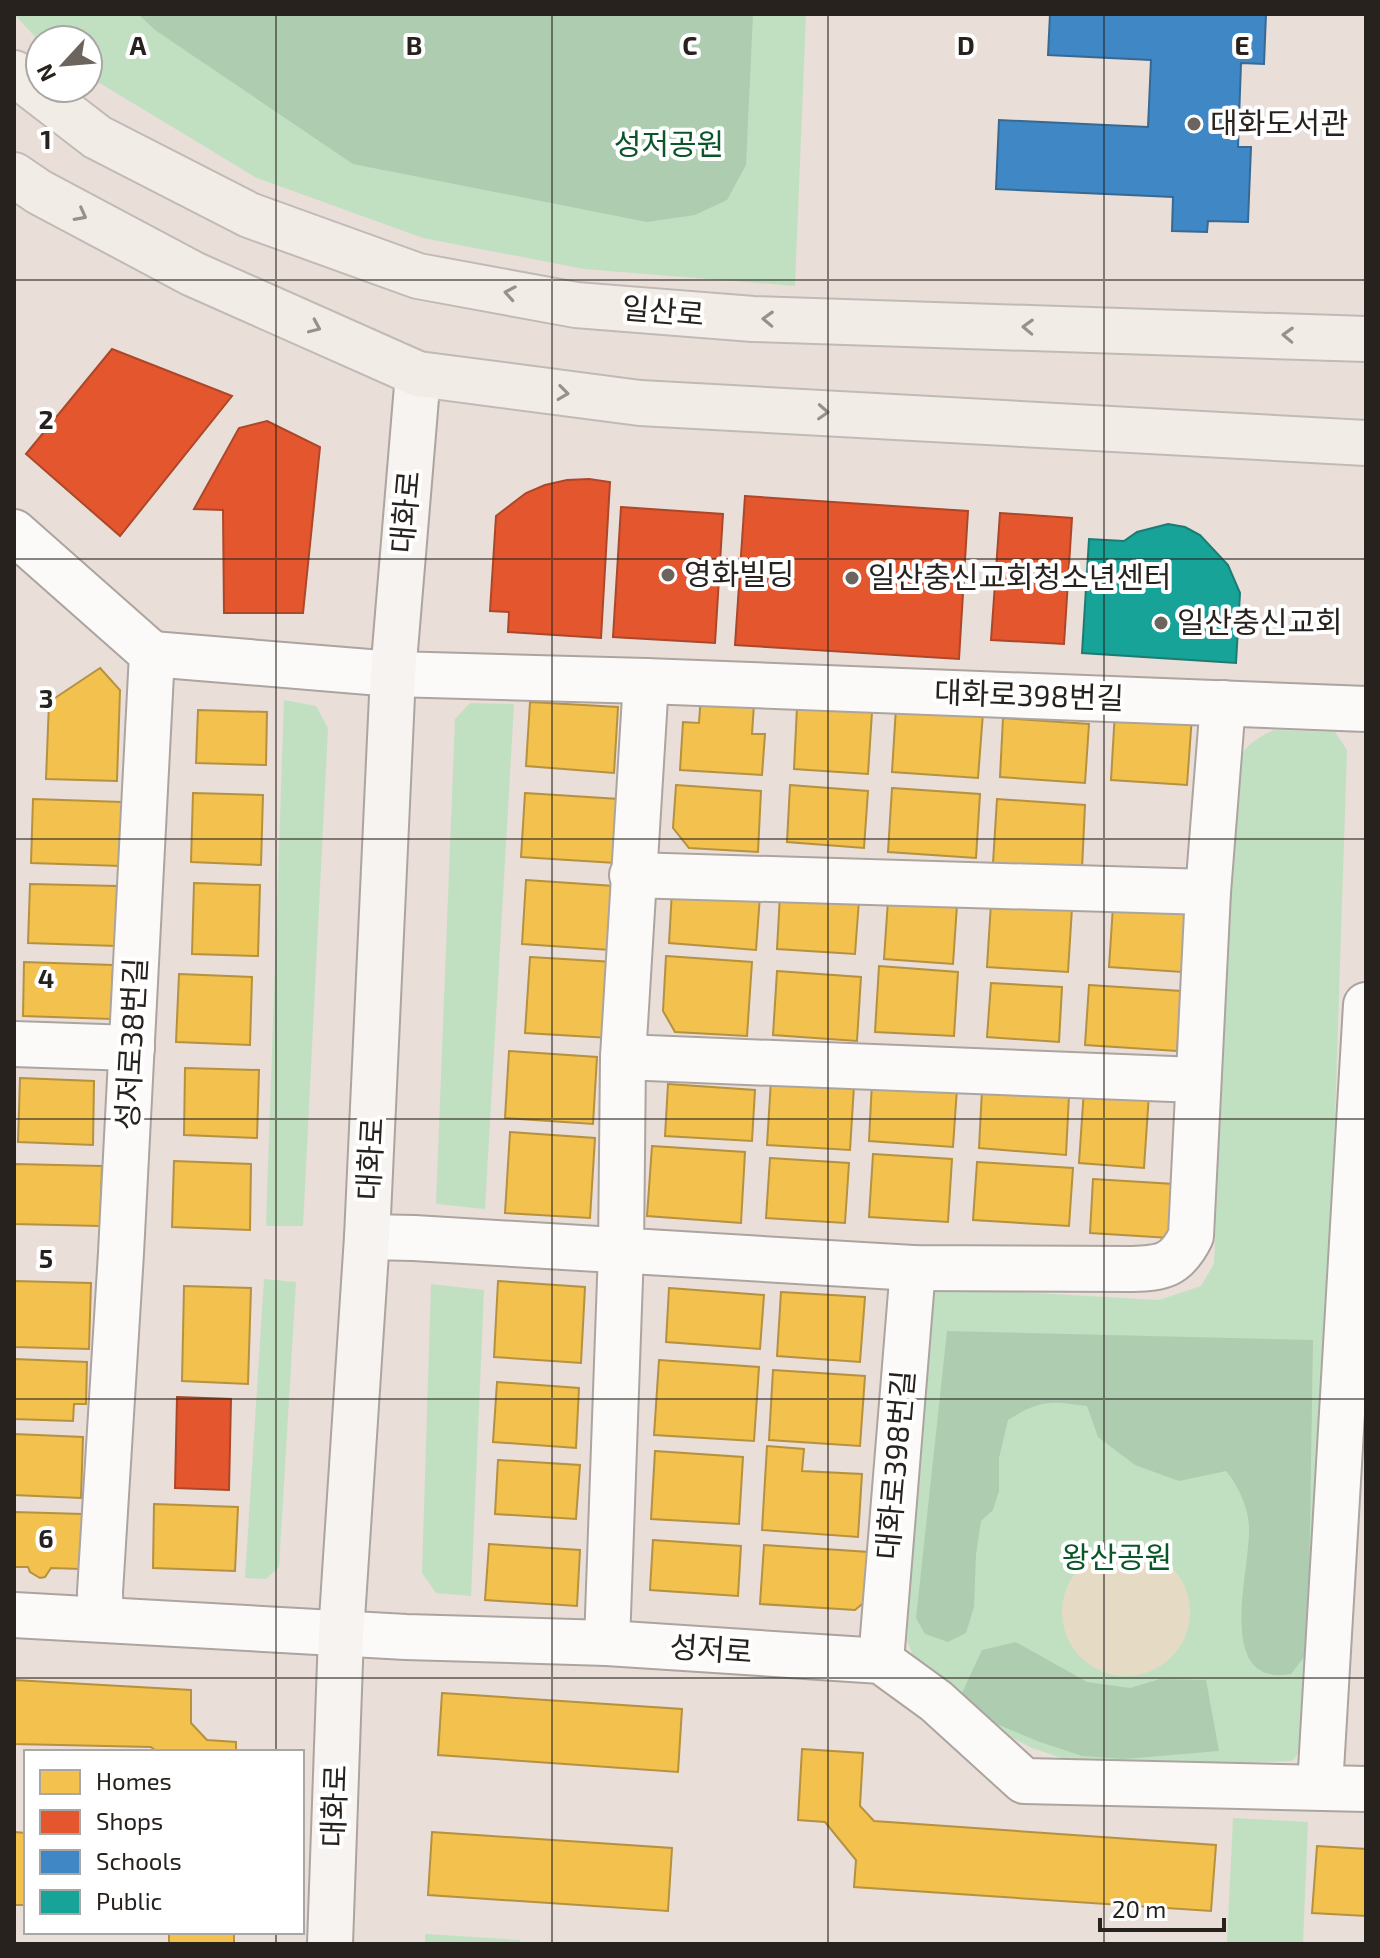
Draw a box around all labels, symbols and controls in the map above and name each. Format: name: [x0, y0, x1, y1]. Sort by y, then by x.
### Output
north arrow: [24, 24, 104, 104]
text: A: [130, 29, 147, 60]
text: B: [406, 29, 422, 60]
text: C: [682, 29, 698, 60]
text: D: [957, 29, 975, 60]
text: E: [1234, 29, 1250, 60]
text: N: [30, 60, 60, 86]
place label: 대화도서관: [1210, 104, 1348, 140]
marker: 대화도서관: [1185, 115, 1203, 133]
text: 1: [40, 123, 52, 154]
park label: 성저공원: [614, 125, 724, 161]
one-way arrow: [72, 205, 87, 220]
one-way arrow: [503, 285, 517, 302]
street label: 일산로: [620, 288, 706, 332]
one-way arrow: [761, 311, 774, 328]
one-way arrow: [307, 318, 321, 334]
one-way arrow: [1021, 318, 1034, 336]
one-way arrow: [1281, 326, 1294, 343]
one-way arrow: [557, 384, 570, 401]
text: 2: [38, 403, 54, 434]
one-way arrow: [817, 404, 830, 421]
street label: 대화로: [382, 469, 426, 555]
place label: 영화빌딩: [684, 555, 794, 591]
place label: 일산충신교회청소년센터: [868, 558, 1172, 594]
marker: 영화빌딩: [659, 566, 677, 584]
marker: 일산충신교회청소년센터: [843, 569, 861, 587]
place label: 일산충신교회: [1177, 603, 1343, 639]
marker: 일산충신교회: [1152, 614, 1170, 632]
street label: 대화로398번길: [933, 673, 1125, 715]
text: 3: [39, 682, 53, 713]
street label: 성저로38번길: [108, 957, 153, 1131]
text: 4: [38, 962, 54, 993]
street label: 대화로: [349, 1117, 389, 1201]
text: 5: [39, 1242, 53, 1273]
street label: 대화로398번길: [868, 1369, 920, 1561]
text: 6: [38, 1522, 54, 1553]
park label: 왕산공원: [1062, 1538, 1172, 1574]
street label: 성저로: [669, 1627, 754, 1669]
legend: [24, 1750, 304, 1934]
street label: 대화로: [314, 1764, 352, 1848]
text: Homes: [96, 1766, 172, 1795]
text: Shops: [96, 1806, 163, 1835]
text: Schools: [96, 1846, 182, 1875]
scale bar: [1100, 1882, 1224, 1932]
text: Public: [96, 1886, 162, 1915]
text: 20 m: [1112, 1894, 1166, 1923]

